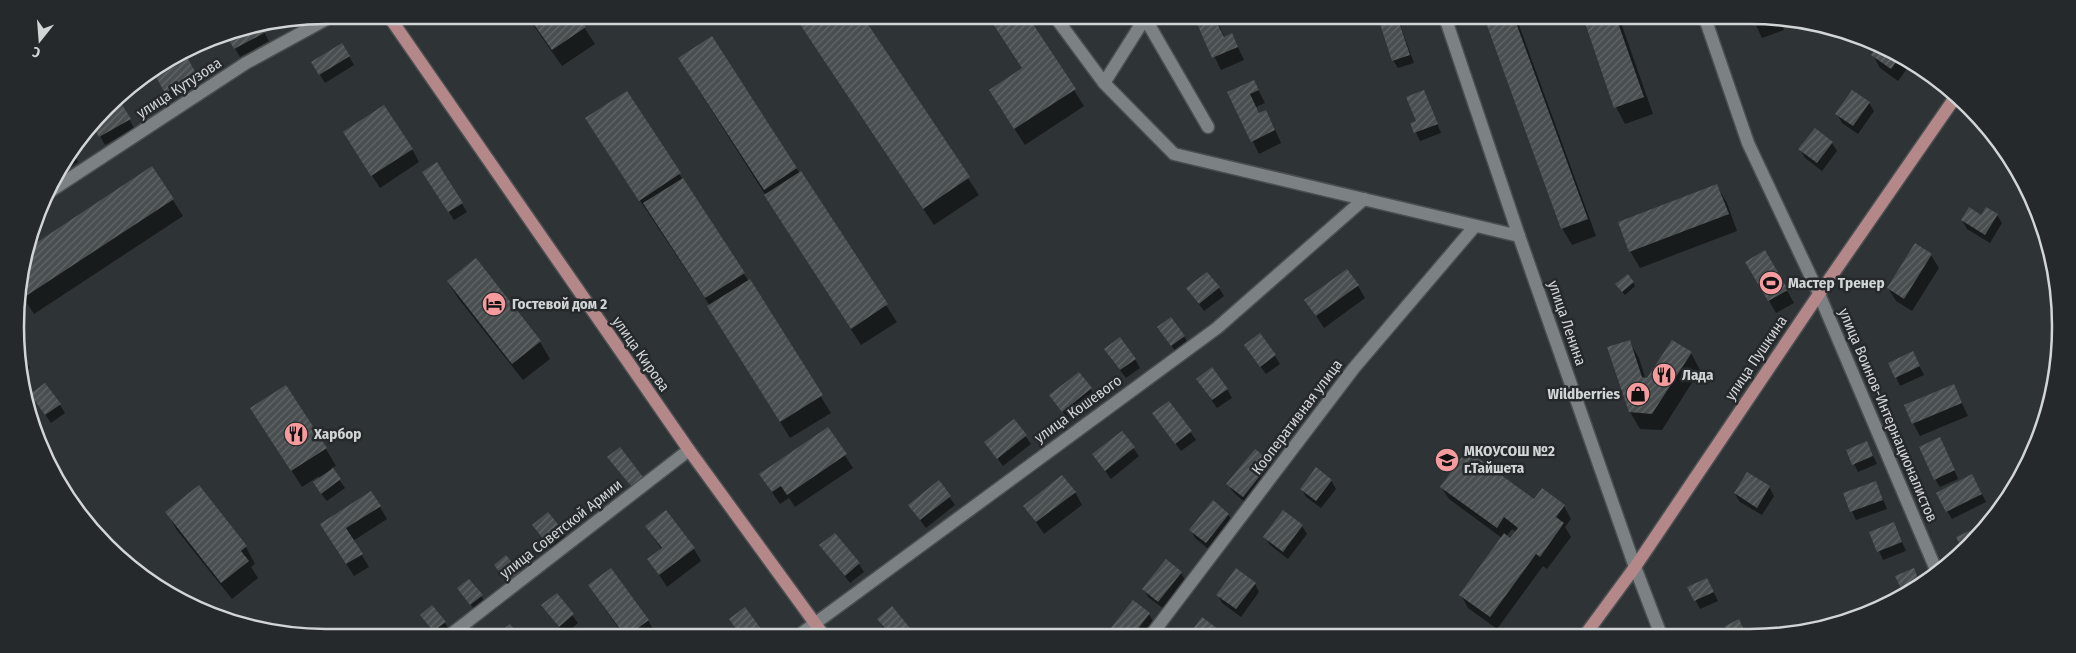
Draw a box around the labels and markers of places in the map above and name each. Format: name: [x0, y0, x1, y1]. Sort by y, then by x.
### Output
sports icon: Мастер Тренер: [1758, 270, 1784, 296]
place label: Мастер Тренер: [1788, 274, 1885, 292]
hotel icon: Гостевой дом 2: [481, 291, 507, 317]
place label: Гостевой дом 2: [512, 295, 607, 313]
restaurant icon: Лада: [1651, 362, 1677, 388]
place label: Лада: [1682, 366, 1714, 384]
shop icon: Wildberries: [1625, 381, 1651, 407]
place label: Wildberries: [1548, 385, 1620, 403]
restaurant icon: Харбор: [283, 421, 309, 447]
place label: Харбор: [313, 425, 361, 443]
place label: МКОУСОШ №2 г.Тайшета: [1464, 442, 1555, 477]
school or university icon: МКОУСОШ №2 г.Тайшета: [1434, 447, 1460, 473]

